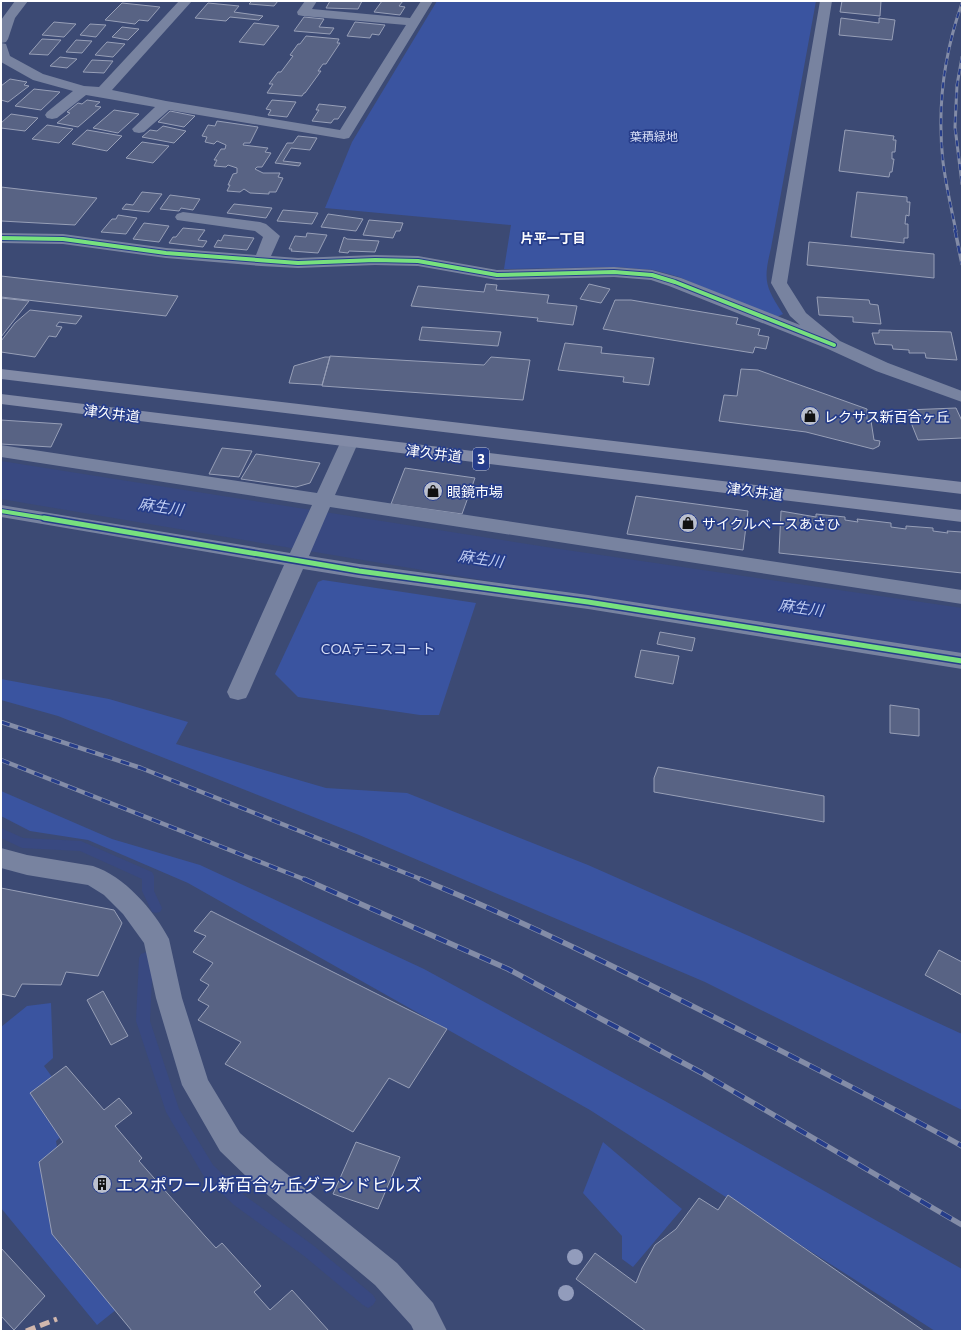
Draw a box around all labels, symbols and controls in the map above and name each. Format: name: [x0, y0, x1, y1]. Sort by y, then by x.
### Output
park label: 葉積緑地: [630, 129, 678, 143]
district label: 片平一丁目: [520, 230, 586, 246]
street label: 津久井道: [83, 401, 141, 425]
shop icon: レクサス新百合ヶ丘: [799, 405, 821, 427]
place label: レクサス新百合ヶ丘: [824, 408, 950, 425]
street label: 津久井道: [405, 441, 463, 465]
road number: 3: [473, 448, 489, 470]
street label: 津久井道: [726, 479, 784, 503]
shop icon: 眼鏡市場: [422, 480, 444, 502]
place label: 眼鏡市場: [447, 483, 503, 500]
water label: 麻生川: [137, 494, 187, 519]
shop icon: サイクルベースあさひ: [677, 512, 699, 534]
place label: サイクルベースあさひ: [702, 515, 841, 532]
water label: 麻生川: [457, 546, 507, 571]
water label: 麻生川: [777, 595, 827, 619]
park label: COAテニスコート: [321, 640, 435, 657]
building icon: エスポワール新百合ヶ丘グランドヒルズ: [91, 1173, 113, 1195]
place label: エスポワール新百合ヶ丘グランドヒルズ: [116, 1174, 422, 1195]

